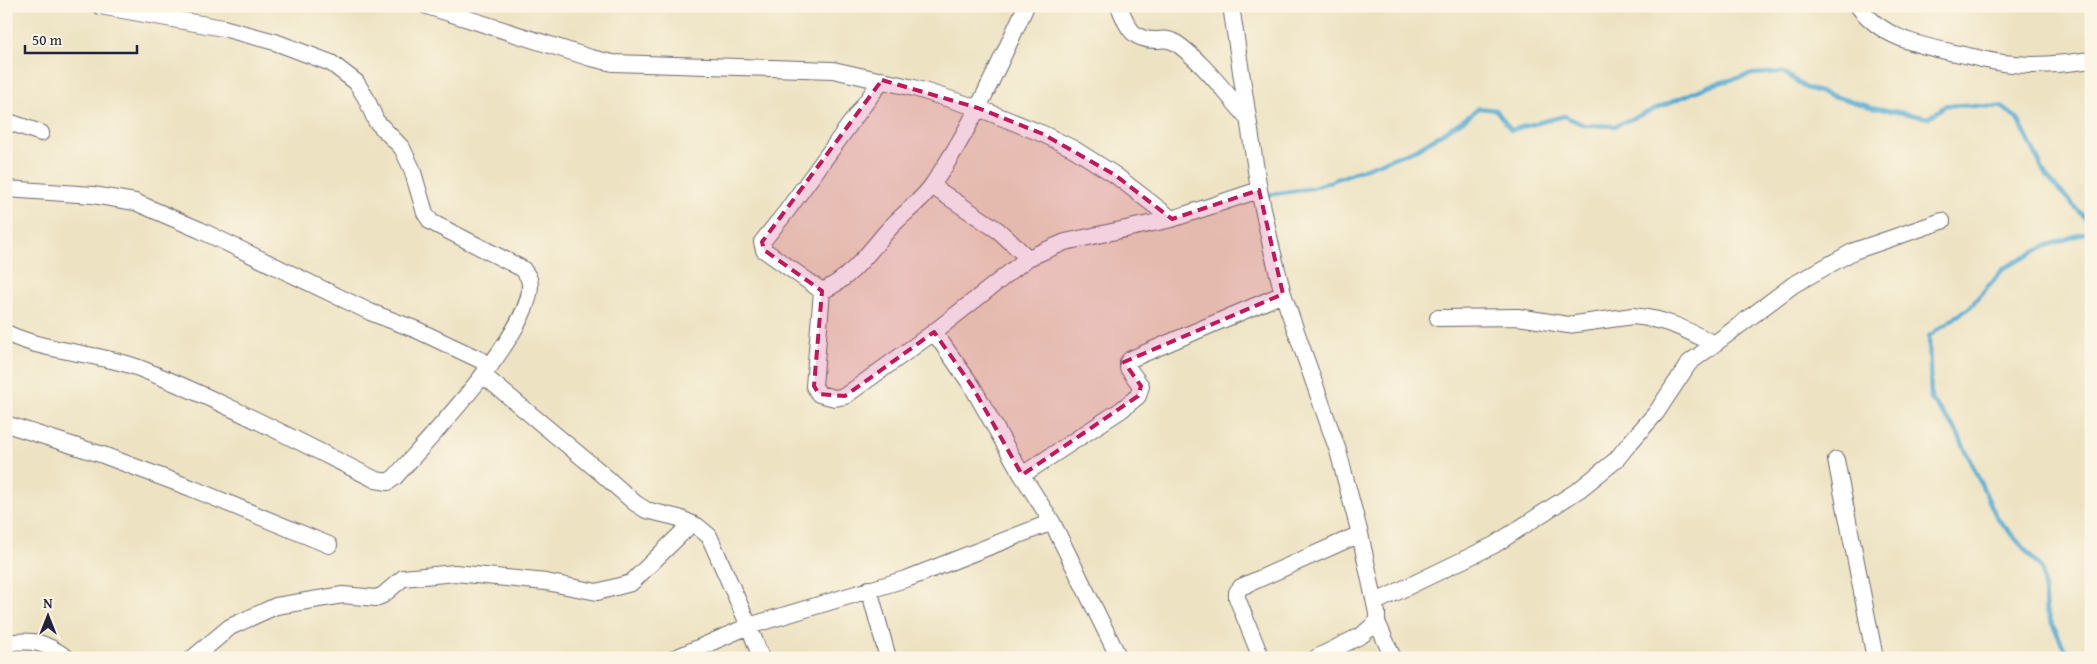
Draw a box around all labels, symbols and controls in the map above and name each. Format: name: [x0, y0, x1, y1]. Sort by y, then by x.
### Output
scale bar: [25, 22, 138, 54]
text: 50 m: [32, 29, 63, 50]
north arrow: [22, 592, 72, 642]
text: N: [43, 593, 53, 613]

